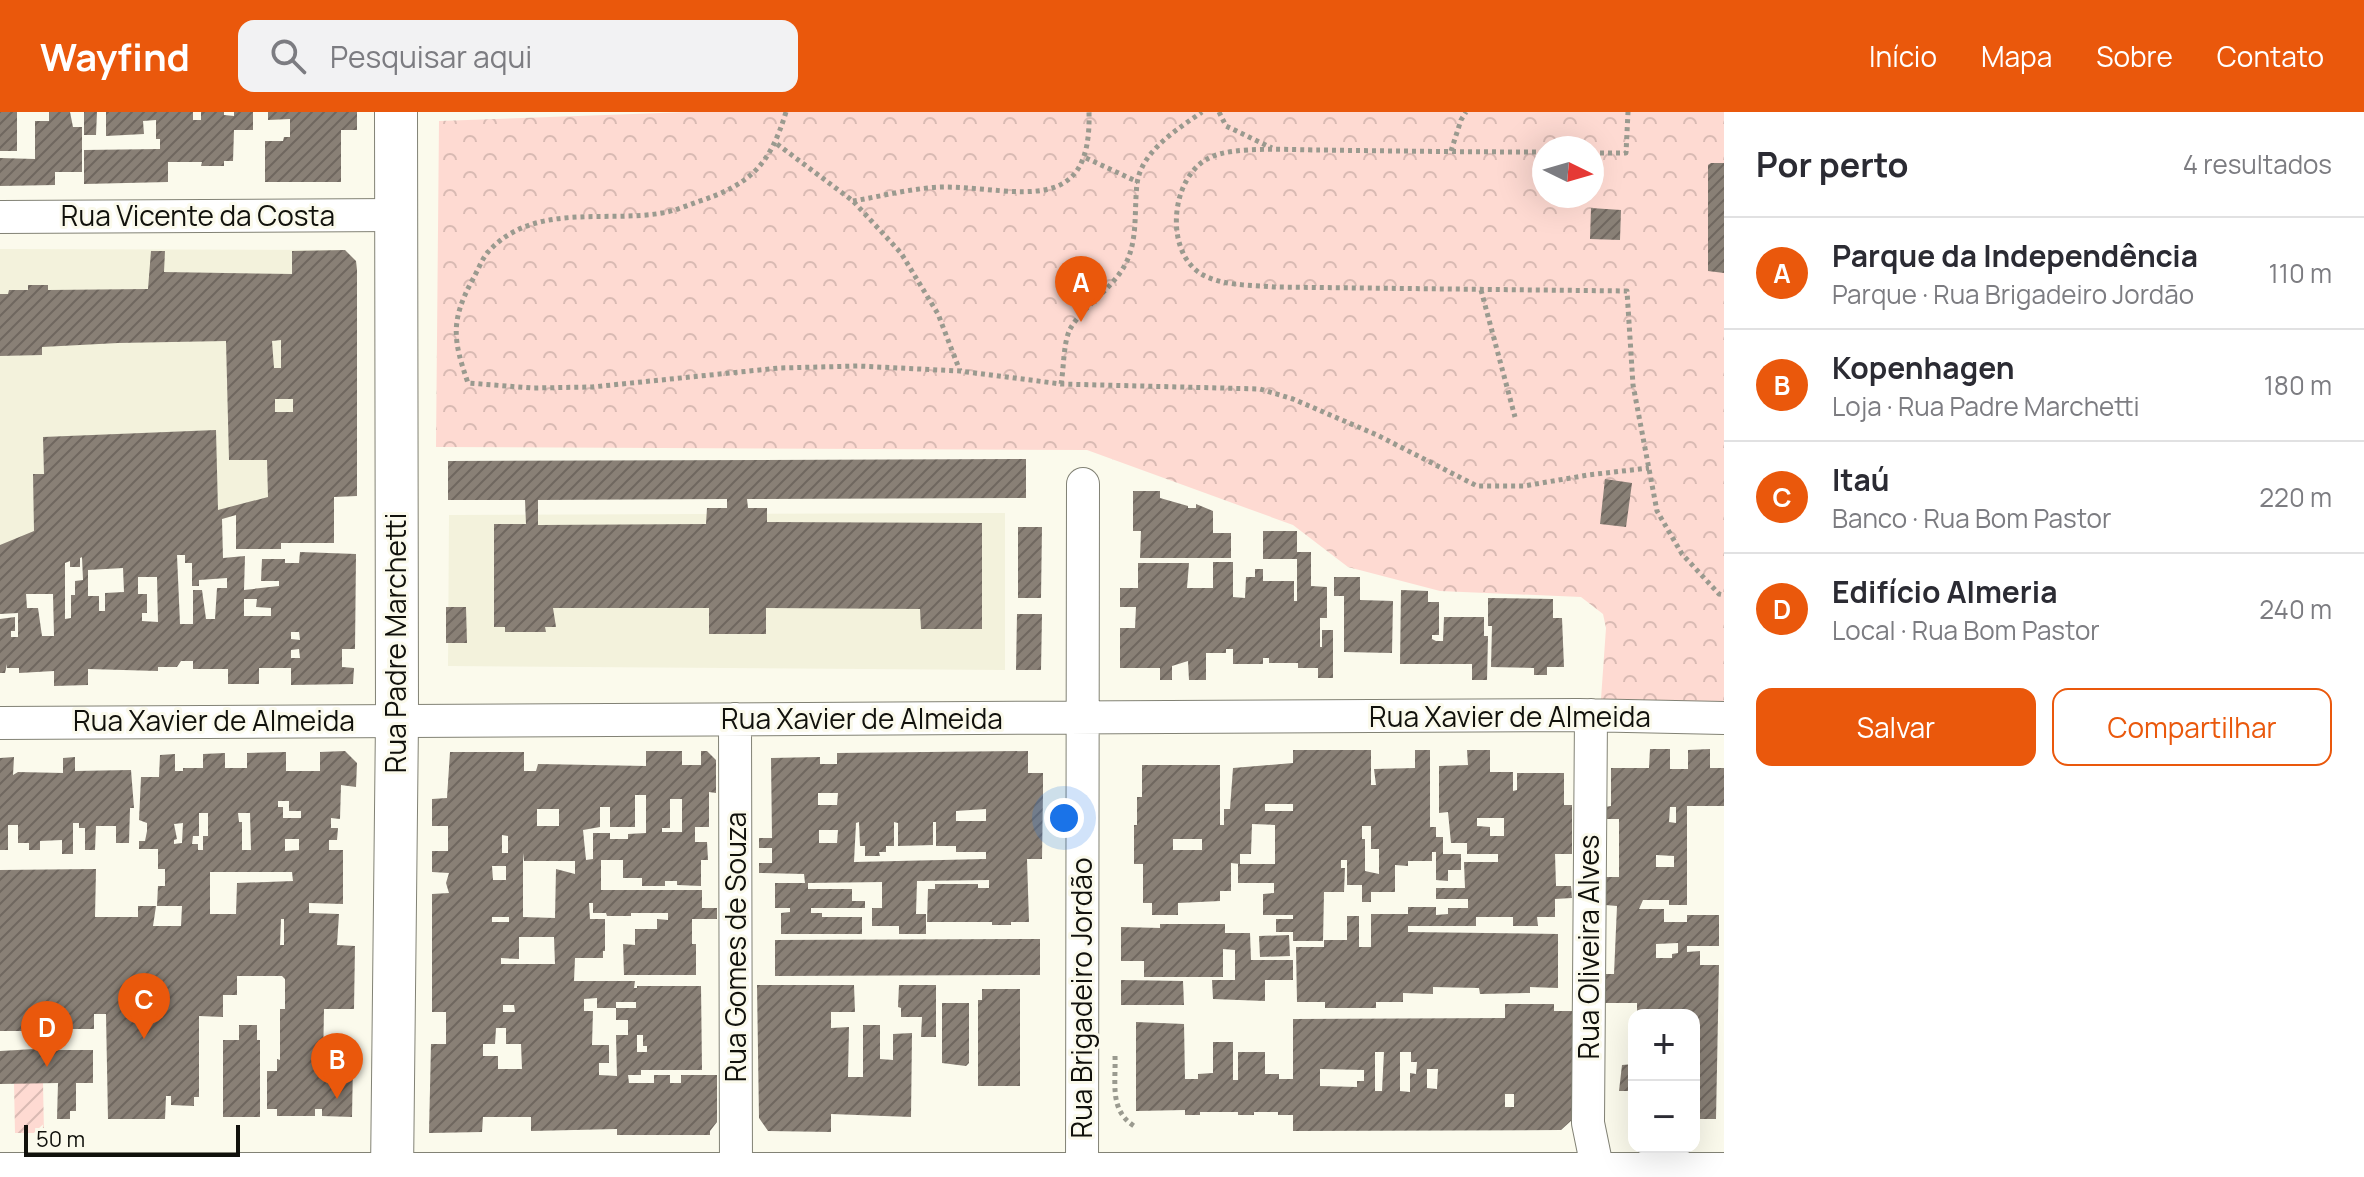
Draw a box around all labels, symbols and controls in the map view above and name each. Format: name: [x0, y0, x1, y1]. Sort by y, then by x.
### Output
search box: [238, 20, 798, 92]
text: Wayfind: [40, 30, 190, 82]
icon: search: [266, 34, 310, 78]
text: Pesquisar aqui: [330, 36, 532, 77]
text: Início: [1869, 37, 1937, 75]
text: Mapa: [1981, 37, 2052, 75]
text: Sobre: [2096, 37, 2173, 75]
text: Contato: [2217, 37, 2324, 75]
north arrow: [1532, 136, 1604, 208]
text: Por perto: [1756, 141, 1909, 187]
text: 4 resultados: [2183, 146, 2332, 182]
street label: Rua Vicente da Costa: [61, 196, 335, 234]
text: Parque da Independência: [1832, 235, 2198, 276]
text: A: [1773, 255, 1791, 291]
text: 110 m: [2269, 255, 2332, 291]
pin: A: [1055, 256, 1107, 322]
text: Parque · Rua Brigadeiro Jordão: [1832, 276, 2194, 312]
text: Kopenhagen: [1832, 347, 2015, 388]
text: B: [1774, 367, 1790, 403]
text: 180 m: [2264, 367, 2332, 403]
text: Loja · Rua Padre Marchetti: [1832, 388, 2140, 424]
text: Itaú: [1832, 459, 1889, 500]
text: C: [1772, 479, 1792, 515]
text: 220 m: [2259, 479, 2332, 515]
text: Banco · Rua Bom Pastor: [1832, 500, 2111, 536]
street label: Rua Padre Marchetti: [376, 513, 414, 773]
text: Edifício Almeria: [1832, 571, 2057, 612]
text: D: [1773, 591, 1791, 627]
text: 240 m: [2259, 591, 2332, 627]
text: Local · Rua Bom Pastor: [1832, 612, 2100, 648]
button: Salvar: [1756, 688, 2036, 766]
button: Compartilhar: [2052, 688, 2332, 766]
street label: Rua Xavier de Almeida: [1369, 697, 1651, 735]
street label: Rua Xavier de Almeida: [721, 699, 1003, 737]
street label: Rua Xavier de Almeida: [73, 701, 355, 739]
your location: [1044, 798, 1084, 838]
street label: Rua Gomes de Souza: [716, 812, 754, 1082]
street label: Rua Oliveira Alves: [1569, 834, 1607, 1060]
street label: Rua Brigadeiro Jordão: [1062, 858, 1100, 1138]
pin: C: [118, 973, 170, 1039]
pin: D: [21, 1001, 73, 1067]
map controls: [1628, 1009, 1700, 1153]
button: +: [1628, 1009, 1700, 1081]
pin: B: [311, 1033, 363, 1099]
button: −: [1628, 1081, 1700, 1153]
scale bar: [24, 1121, 240, 1157]
text: 50 m: [36, 1124, 85, 1154]

